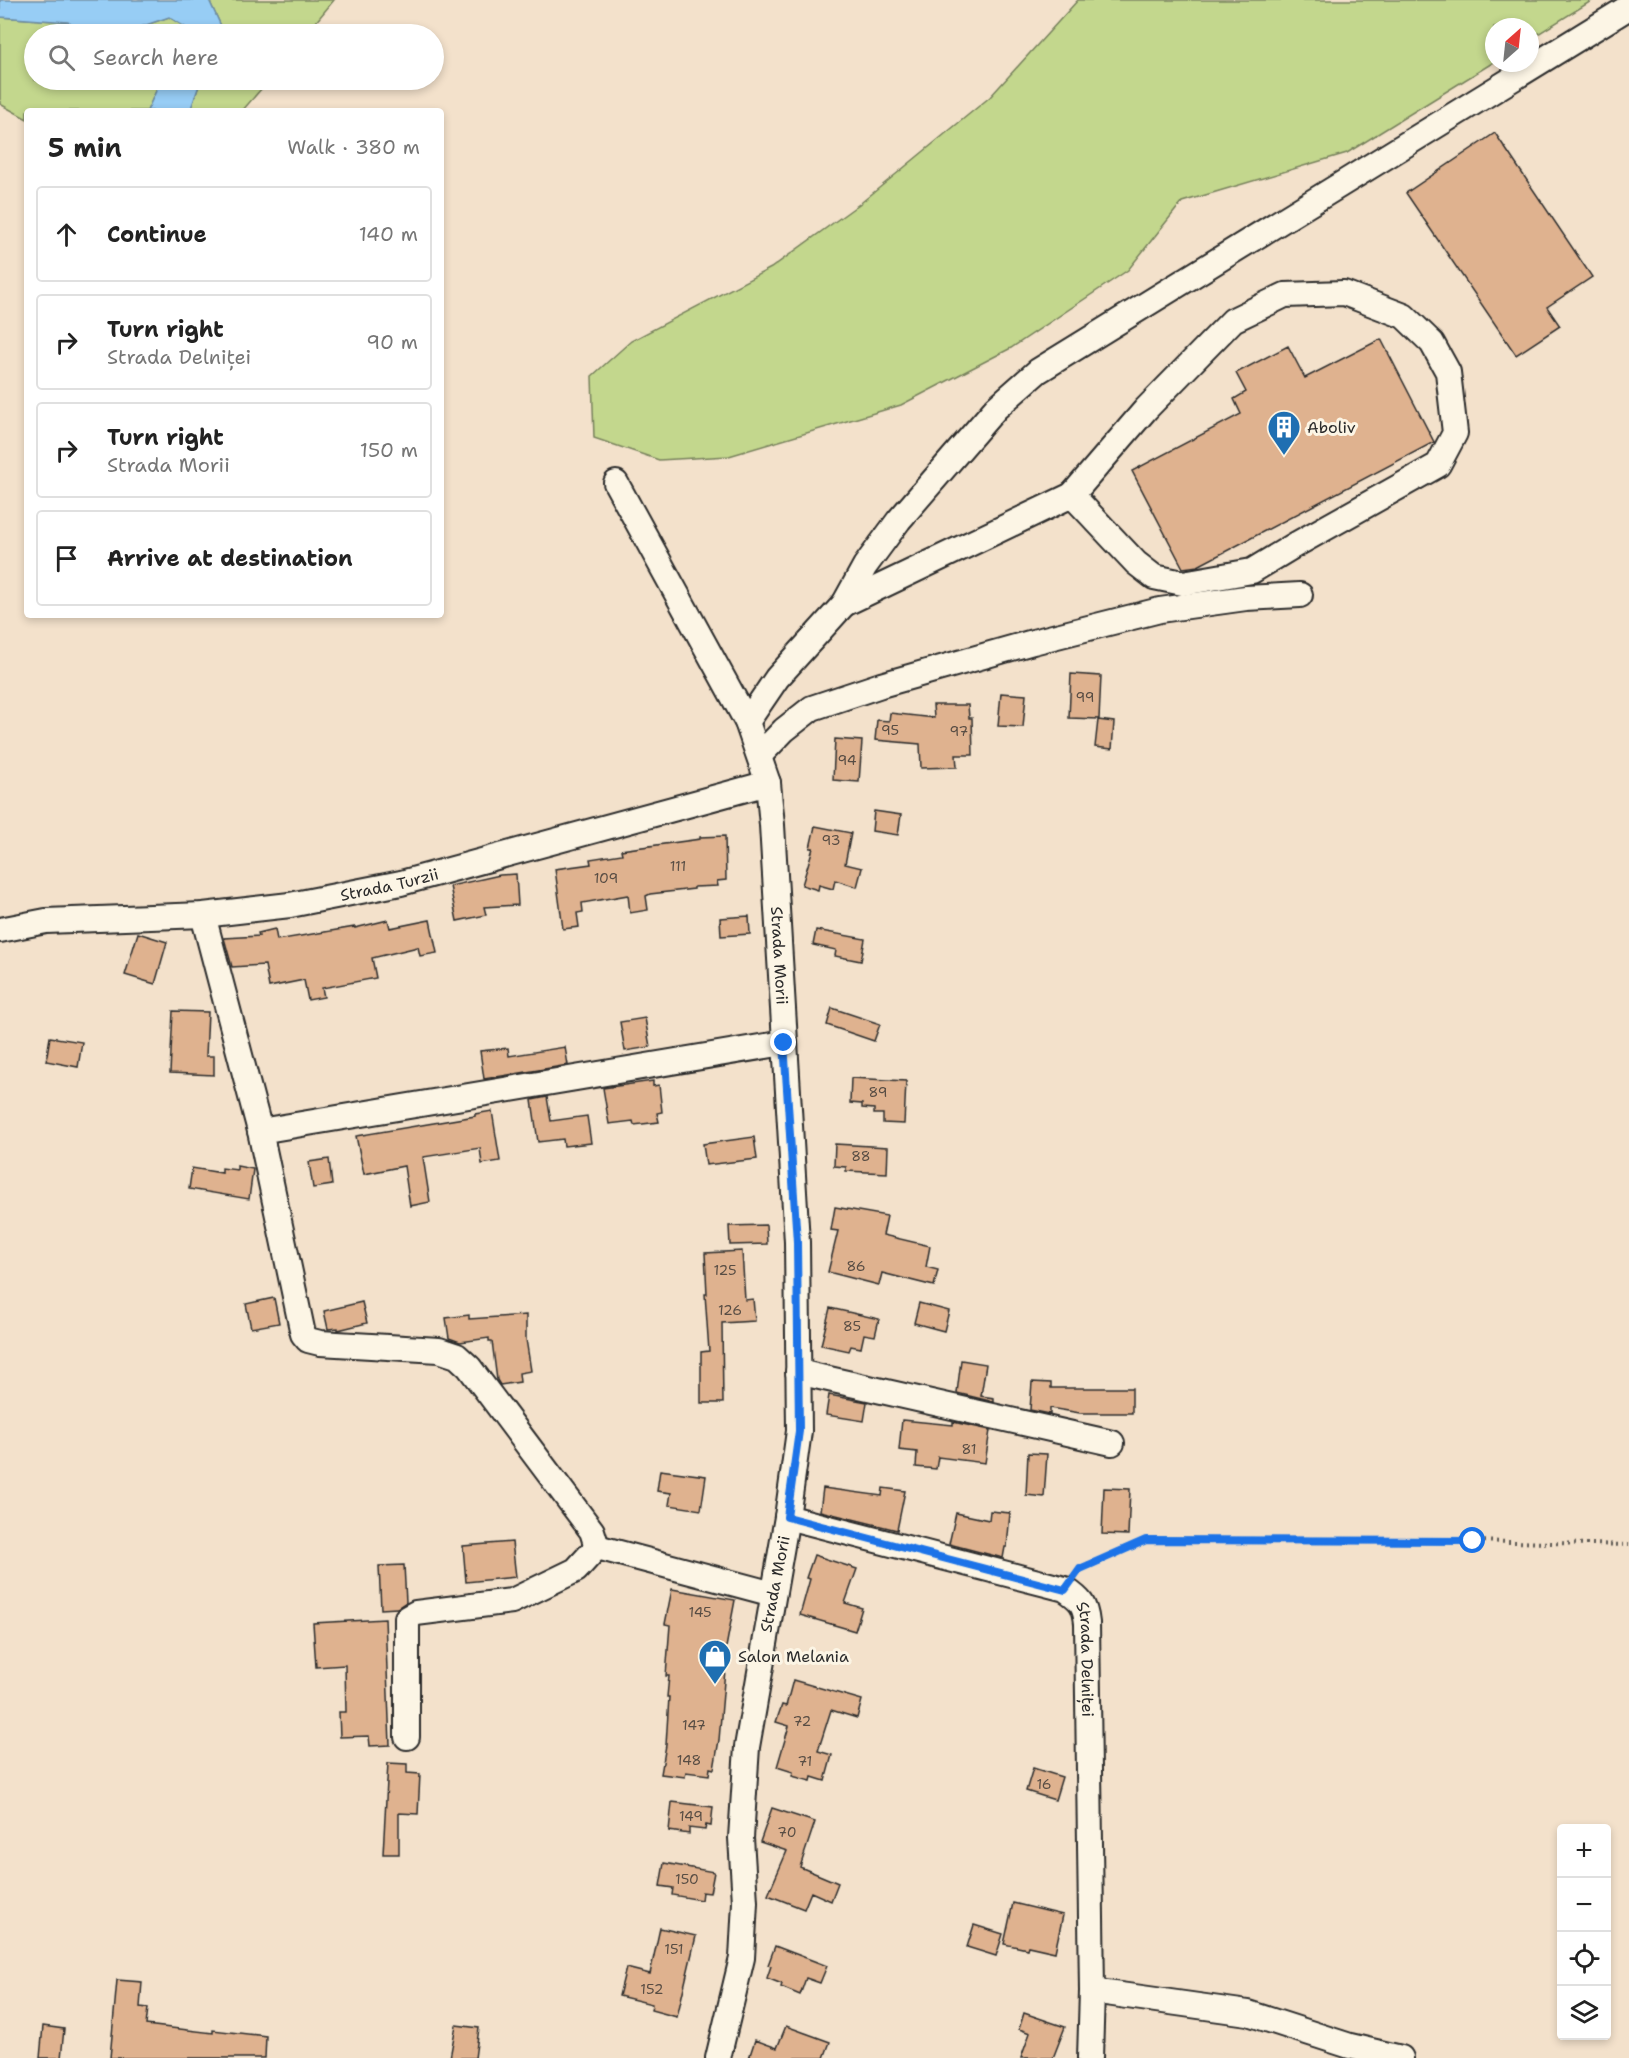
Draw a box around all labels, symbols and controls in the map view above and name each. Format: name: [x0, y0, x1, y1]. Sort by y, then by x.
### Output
north arrow: [1485, 18, 1539, 72]
search box: [24, 24, 444, 90]
icon: search: [45, 41, 78, 74]
text: Search here: [93, 43, 219, 72]
text: 5 min: [48, 130, 122, 165]
text: Walk · 380 m: [287, 134, 420, 160]
icon: ahead: [50, 218, 83, 251]
text: Continue: [107, 220, 207, 249]
text: 140 m: [359, 221, 418, 247]
text: Turn right: [107, 315, 224, 344]
icon: right: [50, 326, 83, 359]
text: 90 m: [366, 329, 418, 355]
text: Strada Delniței: [107, 344, 251, 370]
building icon: Aboliv: [1266, 409, 1302, 456]
place label: Aboliv: [1307, 417, 1356, 438]
text: Turn right: [107, 423, 224, 452]
icon: right: [50, 434, 83, 467]
text: 150 m: [360, 437, 418, 463]
text: Strada Morii: [107, 452, 230, 478]
icon: arrive: [50, 542, 83, 575]
text: Arrive at destination: [107, 544, 353, 573]
house number: 99: [1075, 688, 1095, 706]
house number: 95: [881, 721, 899, 739]
house number: 97: [950, 722, 968, 740]
house number: 94: [837, 751, 857, 769]
house number: 93: [822, 831, 840, 849]
house number: 111: [670, 857, 686, 875]
street label: Strada Turzii: [338, 863, 441, 905]
house number: 109: [594, 869, 618, 887]
street label: Strada Morii: [766, 906, 793, 1005]
route end: [770, 1029, 796, 1055]
house number: 89: [869, 1083, 887, 1101]
house number: 88: [851, 1147, 871, 1165]
house number: 86: [846, 1257, 866, 1275]
house number: 125: [713, 1261, 737, 1279]
house number: 126: [718, 1301, 742, 1319]
house number: 85: [843, 1317, 861, 1335]
house number: 81: [961, 1440, 977, 1458]
route start: [1459, 1527, 1485, 1553]
street label: Strada Morii: [755, 1534, 795, 1634]
street label: Strada Delniței: [1072, 1598, 1099, 1717]
house number: 145: [688, 1603, 712, 1621]
shop icon: Salon Melania: [697, 1638, 733, 1685]
place label: Salon Melania: [738, 1646, 849, 1667]
house number: 72: [793, 1712, 811, 1730]
house number: 147: [682, 1716, 706, 1734]
house number: 148: [677, 1751, 701, 1769]
house number: 71: [798, 1752, 812, 1770]
house number: 16: [1036, 1775, 1052, 1793]
house number: 149: [679, 1807, 703, 1825]
house number: 70: [777, 1823, 797, 1841]
map controls: [1557, 1824, 1611, 2040]
button: +: [1557, 1824, 1611, 1878]
house number: 150: [675, 1870, 699, 1888]
button: −: [1557, 1878, 1611, 1932]
button: locate: [1557, 1932, 1611, 1986]
house number: 151: [664, 1940, 684, 1958]
house number: 152: [640, 1980, 664, 1998]
button: layers: [1557, 1986, 1611, 2040]

